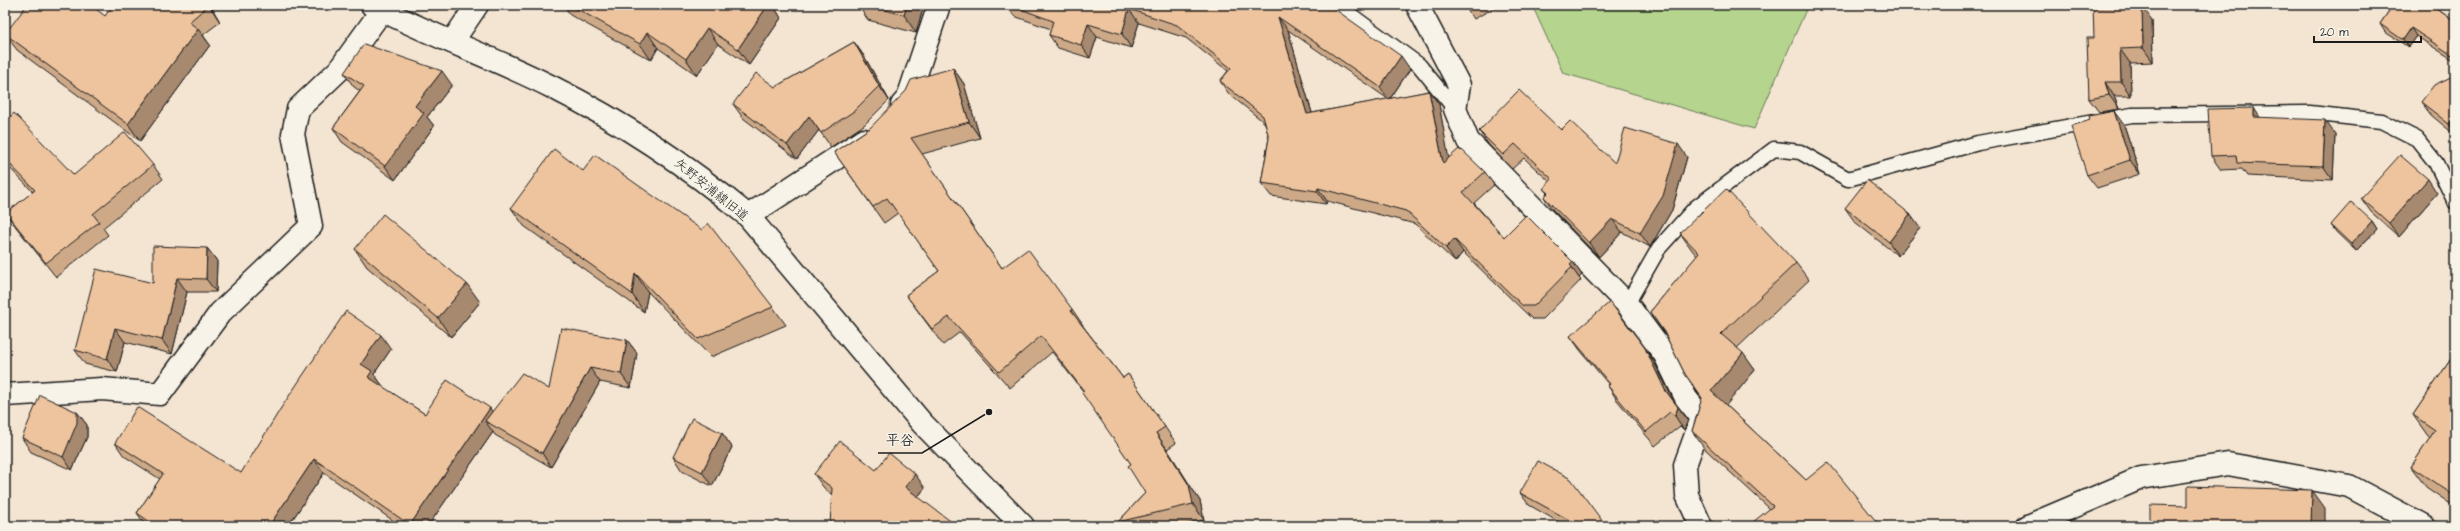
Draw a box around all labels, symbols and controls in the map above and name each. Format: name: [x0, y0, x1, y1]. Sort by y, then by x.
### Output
scale bar: [2314, 18, 2421, 44]
text: 20 m: [2320, 24, 2349, 41]
street label: 矢野安浦線旧道: [670, 154, 752, 225]
callout: 平谷: [878, 427, 922, 453]
text: 平谷: [886, 431, 914, 451]

